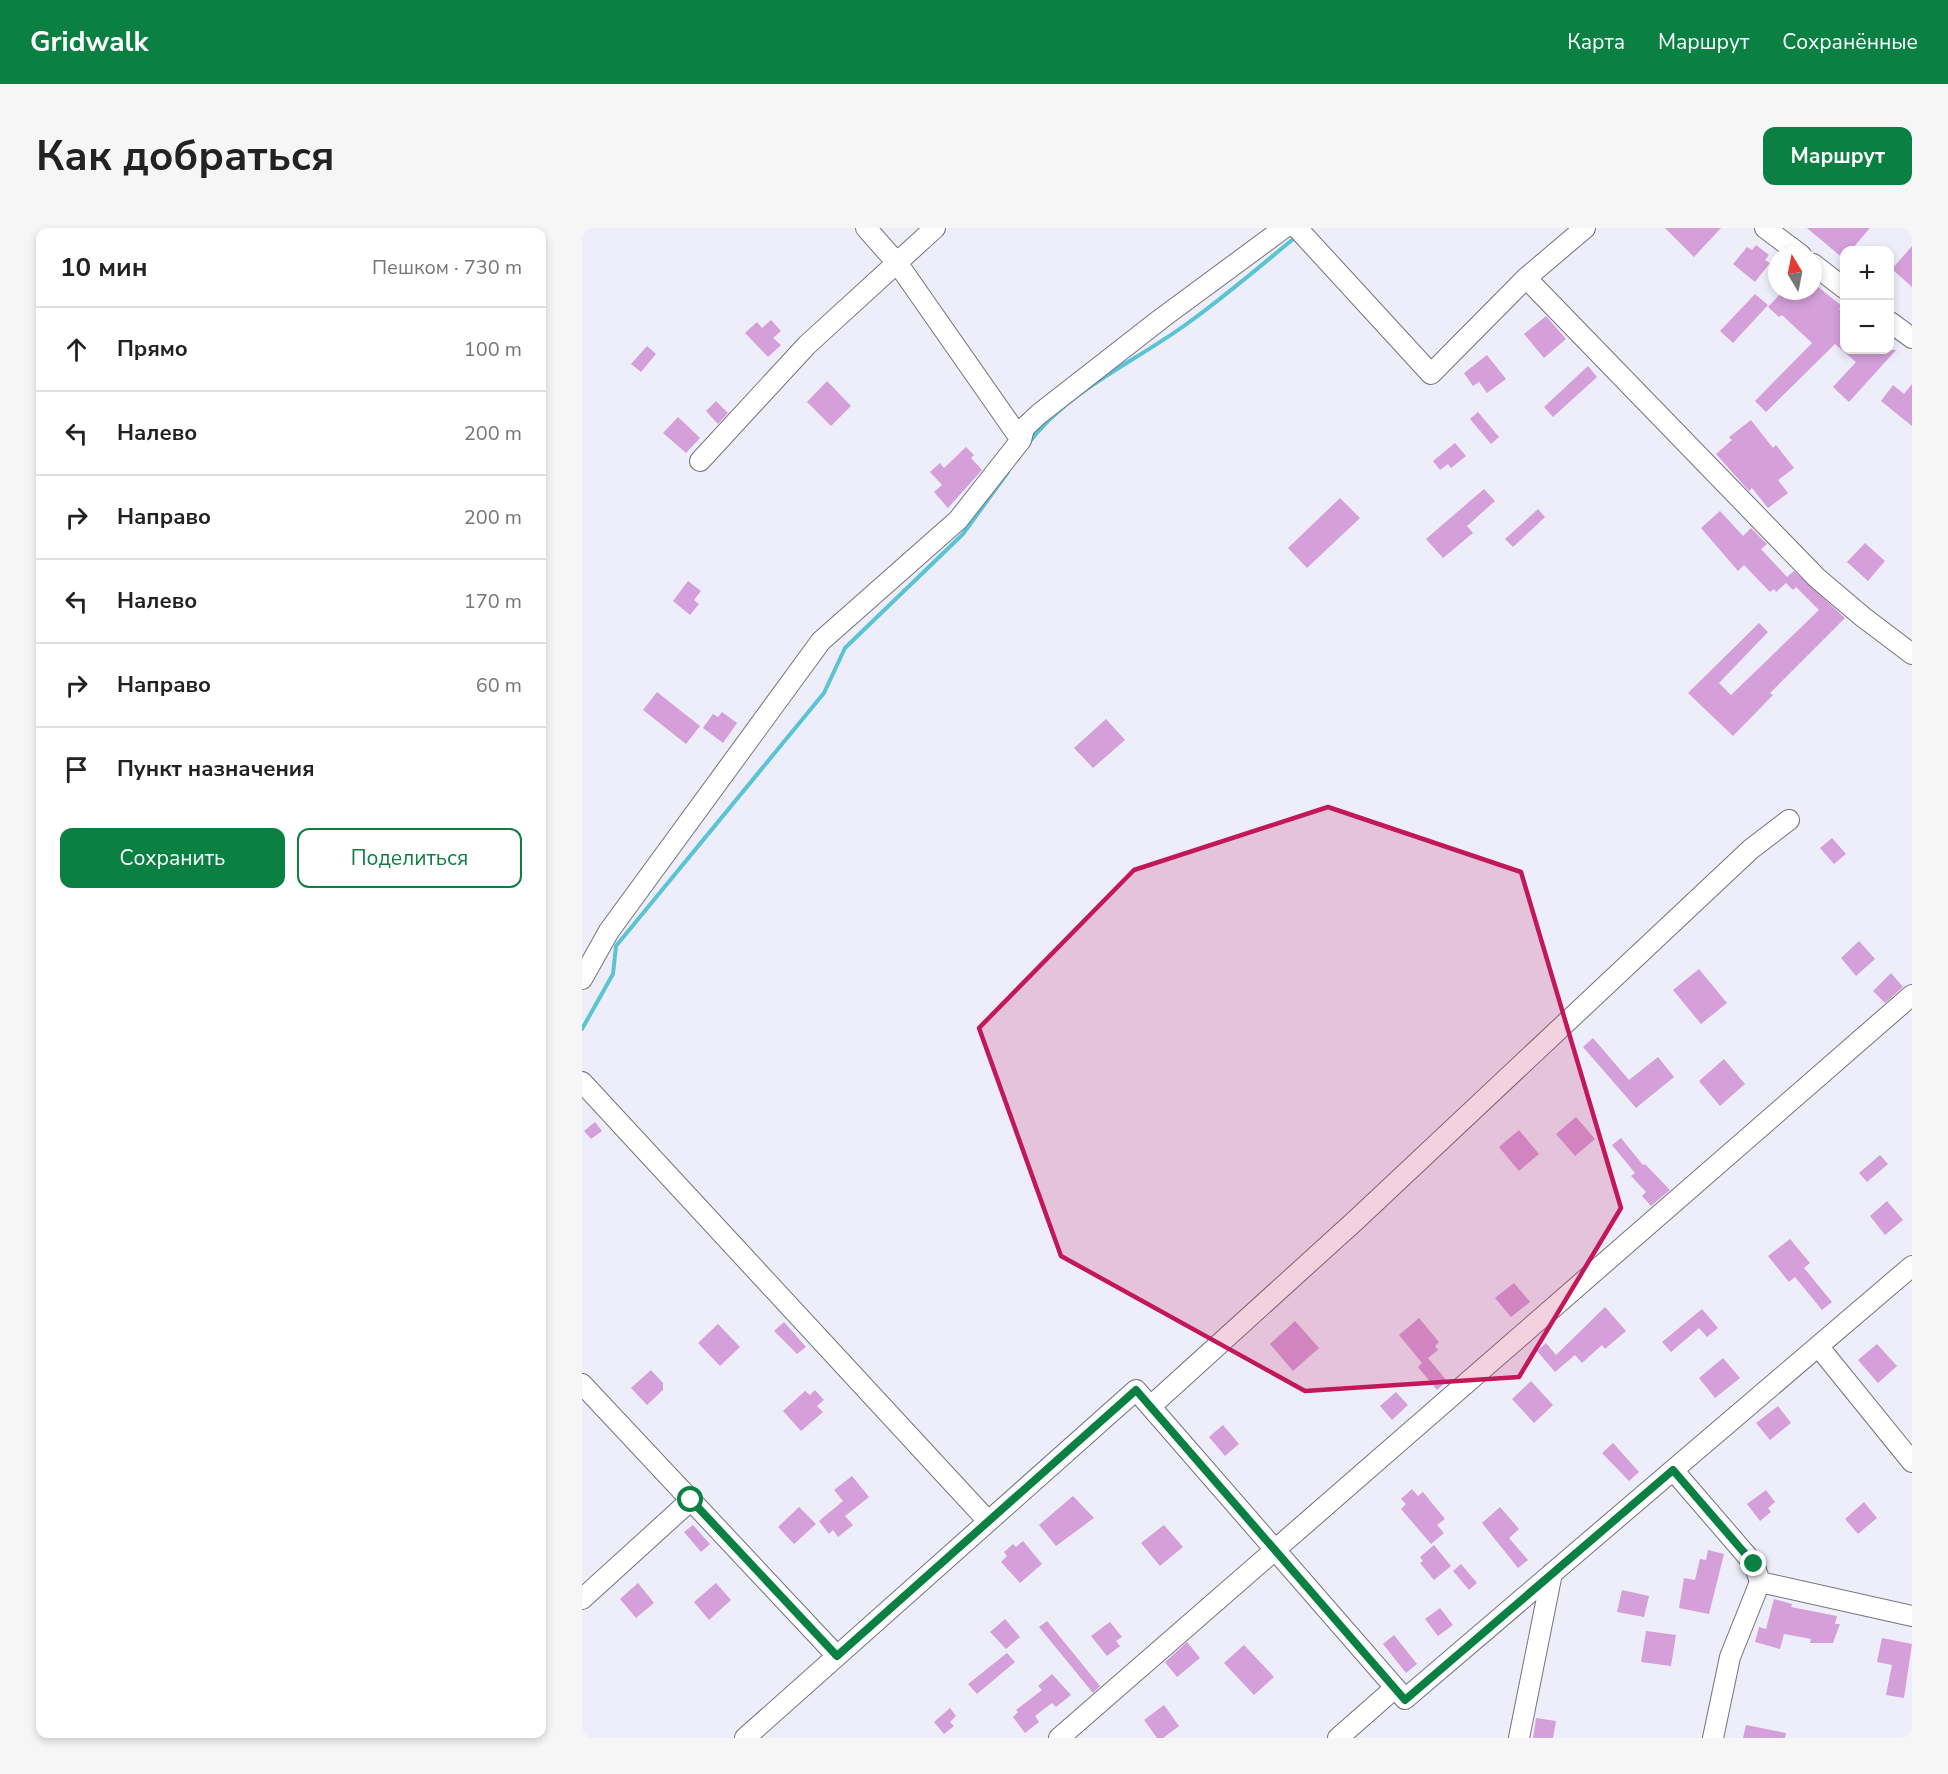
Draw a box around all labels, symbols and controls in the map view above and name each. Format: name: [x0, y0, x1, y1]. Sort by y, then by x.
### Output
text: Gridwalk: [30, 23, 148, 61]
text: Карта: [1567, 28, 1625, 56]
text: Маршрут: [1658, 28, 1749, 56]
text: Сохранённые: [1782, 28, 1918, 56]
button: Маршрут: [1763, 127, 1912, 185]
text: Как добраться: [36, 128, 335, 185]
north arrow: [1768, 246, 1822, 300]
map controls: [1840, 246, 1894, 354]
button: +: [1840, 246, 1894, 300]
text: 10 мин: [60, 250, 148, 285]
text: Пешком · 730 m: [372, 254, 522, 281]
button: −: [1840, 300, 1894, 354]
icon: ahead: [60, 333, 93, 366]
text: Прямо: [117, 334, 188, 364]
text: 100 m: [464, 336, 522, 363]
icon: left: [60, 417, 93, 450]
text: Налево: [117, 418, 197, 448]
text: 200 m: [464, 420, 522, 447]
icon: right: [60, 501, 93, 534]
text: Направо: [117, 502, 211, 532]
text: 200 m: [464, 504, 522, 531]
icon: left: [60, 585, 93, 618]
text: Налево: [117, 586, 197, 616]
text: 170 m: [464, 588, 522, 615]
icon: right: [60, 669, 93, 702]
text: Направо: [117, 670, 211, 700]
text: 60 m: [476, 672, 522, 699]
icon: arrive: [60, 753, 93, 786]
text: Пункт назначения: [117, 754, 315, 784]
button: Сохранить: [60, 828, 285, 888]
button: Поделиться: [297, 828, 522, 888]
route start: [677, 1486, 703, 1512]
route end: [1740, 1550, 1766, 1576]

